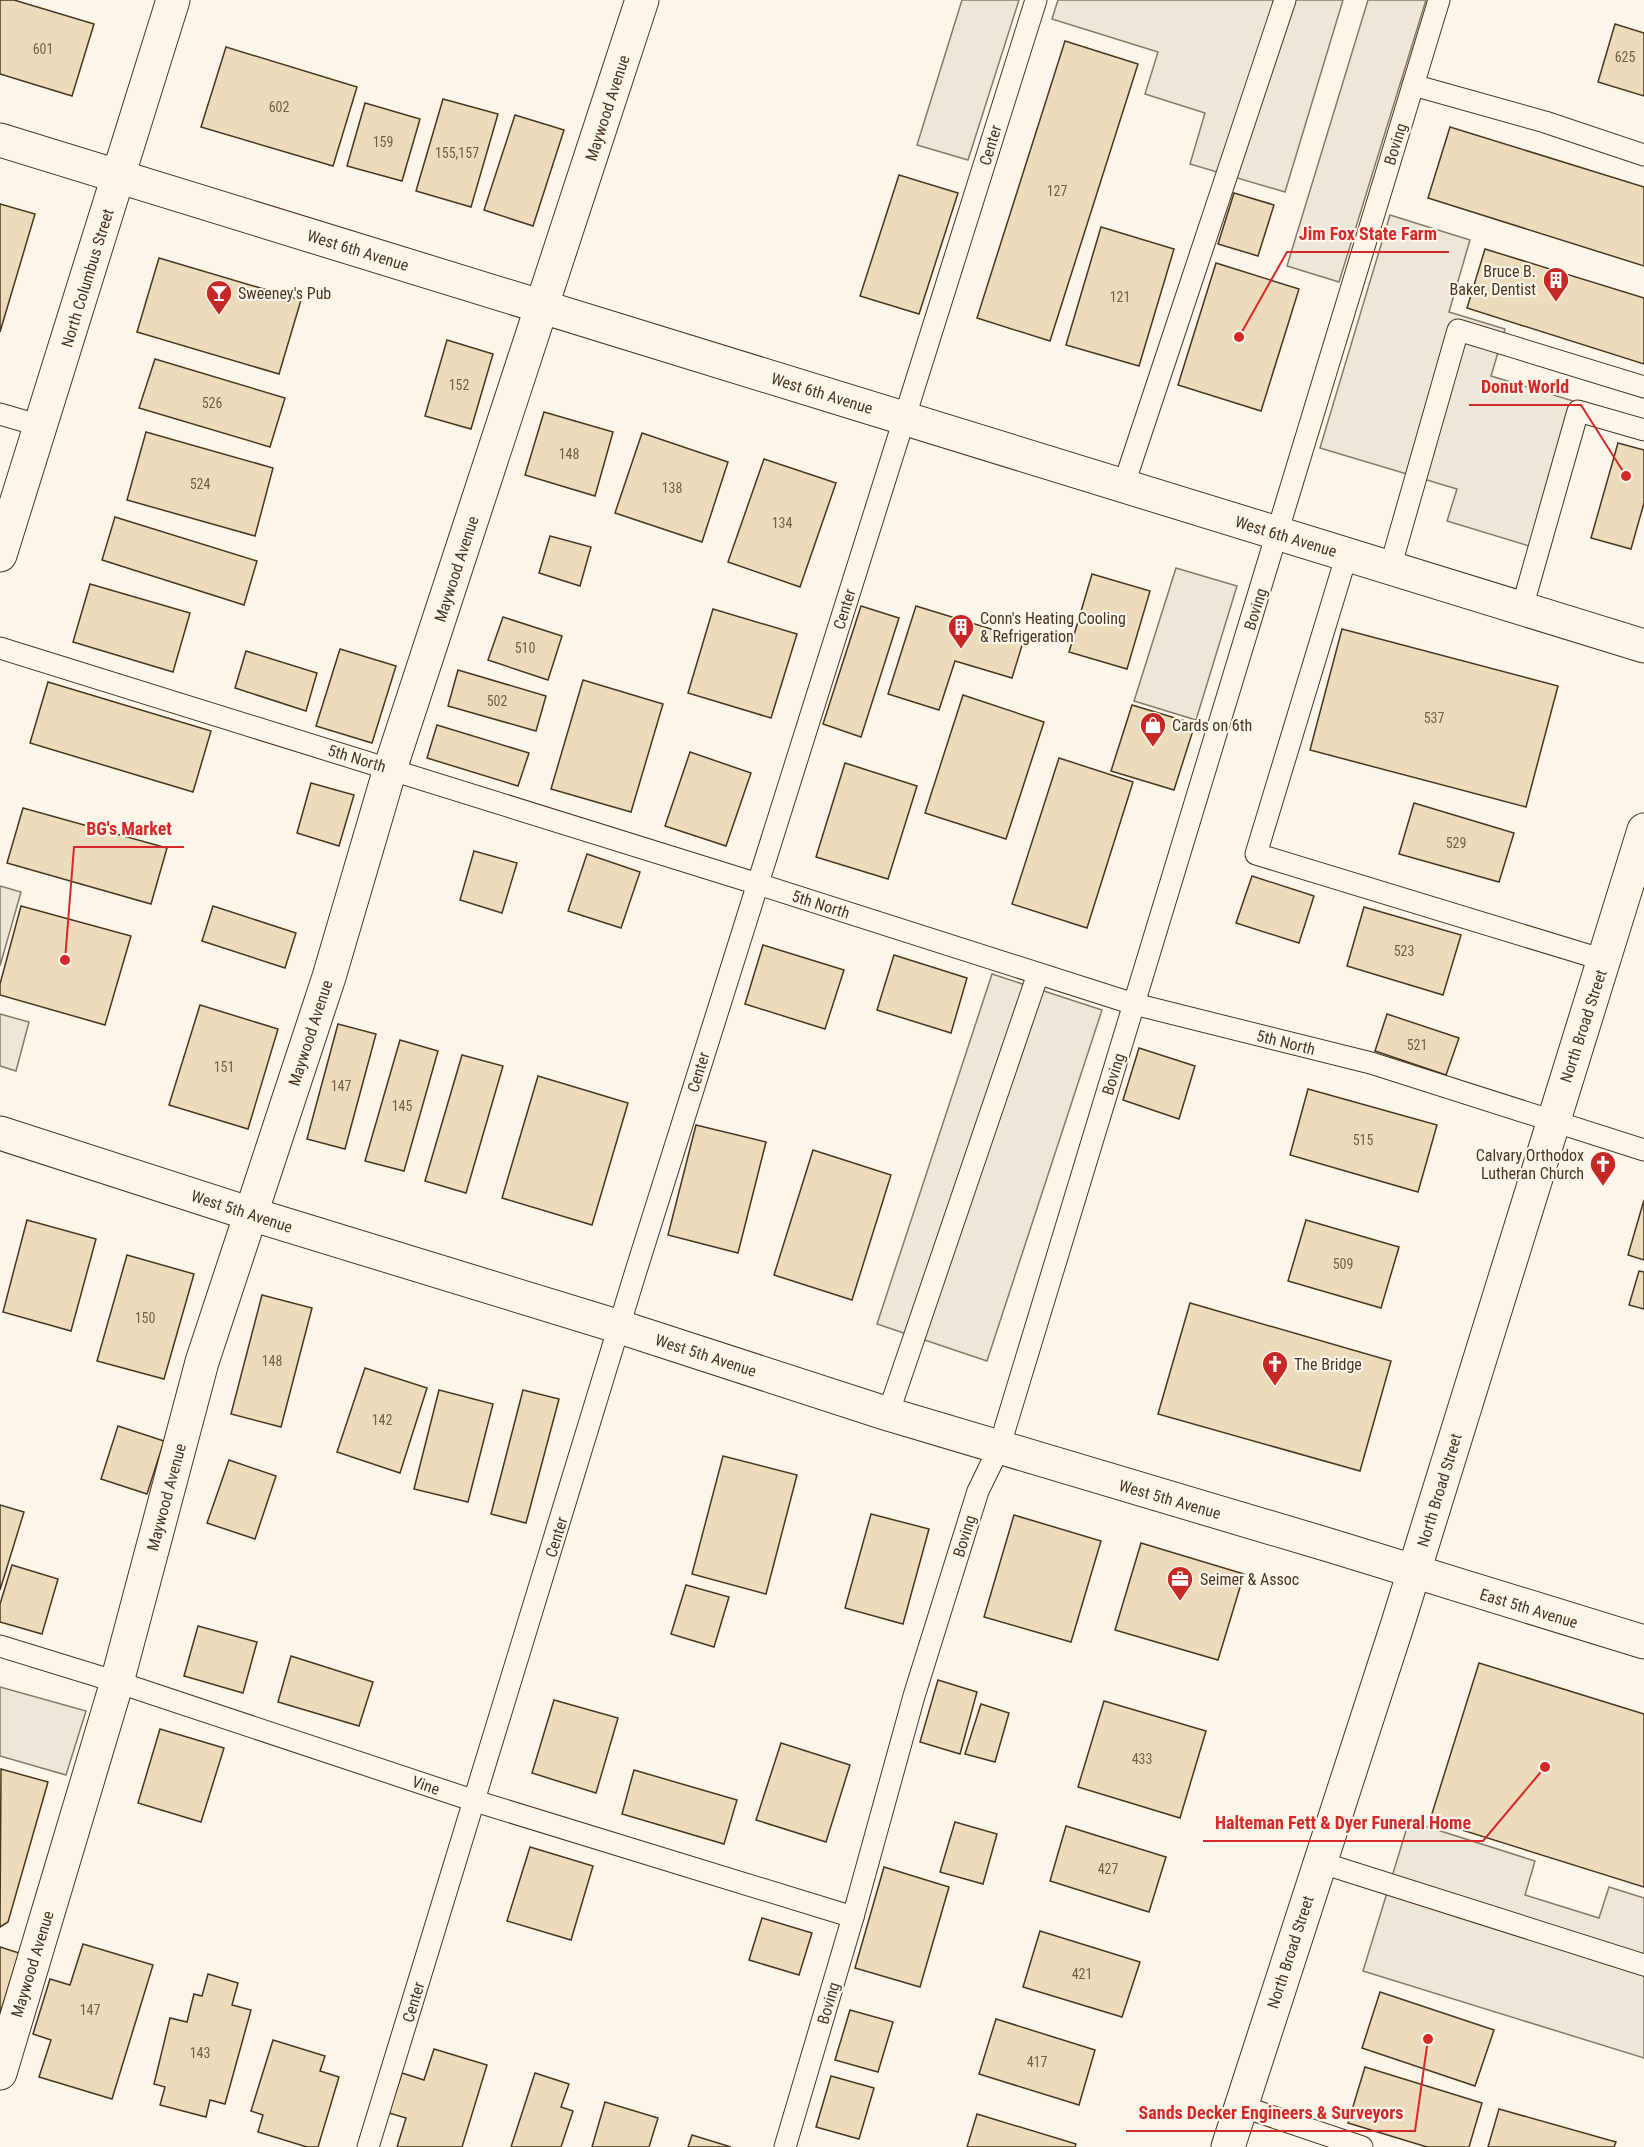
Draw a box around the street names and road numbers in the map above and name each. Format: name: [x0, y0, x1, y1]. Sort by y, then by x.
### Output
street label: Maywood Avenue: [581, 53, 634, 164]
street label: Boving: [1380, 121, 1411, 167]
street label: Center: [975, 122, 1006, 168]
street label: North Columbus Street: [57, 206, 118, 350]
street label: West 6th Avenue: [305, 226, 411, 275]
street label: West 6th Avenue: [769, 369, 875, 418]
street label: West 6th Avenue: [1233, 512, 1339, 561]
street label: Maywood Avenue: [430, 514, 483, 625]
street label: Center: [829, 586, 860, 632]
street label: Boving: [1240, 586, 1271, 632]
street label: 5th North: [326, 741, 388, 776]
street label: 5th North: [790, 886, 852, 923]
street label: North Broad Street: [1556, 967, 1611, 1085]
street label: Maywood Avenue: [284, 978, 337, 1089]
street label: 5th North: [1255, 1026, 1317, 1059]
street label: Center: [683, 1049, 714, 1095]
street label: Boving: [1098, 1051, 1129, 1097]
street label: West 5th Avenue: [189, 1186, 295, 1237]
street label: West 5th Avenue: [653, 1330, 759, 1381]
street label: North Broad Street: [1413, 1431, 1466, 1549]
street label: Maywood Avenue: [143, 1441, 190, 1553]
street label: West 5th Avenue: [1117, 1476, 1223, 1523]
street label: Boving: [949, 1513, 980, 1559]
street label: Center: [541, 1514, 572, 1560]
street label: East 5th Avenue: [1478, 1585, 1580, 1632]
street label: Vine: [410, 1772, 442, 1799]
street label: North Broad Street: [1263, 1893, 1318, 2011]
street label: Maywood Avenue: [7, 1909, 58, 2020]
street label: Center: [398, 1979, 429, 2025]
street label: Boving: [813, 1980, 844, 2026]

